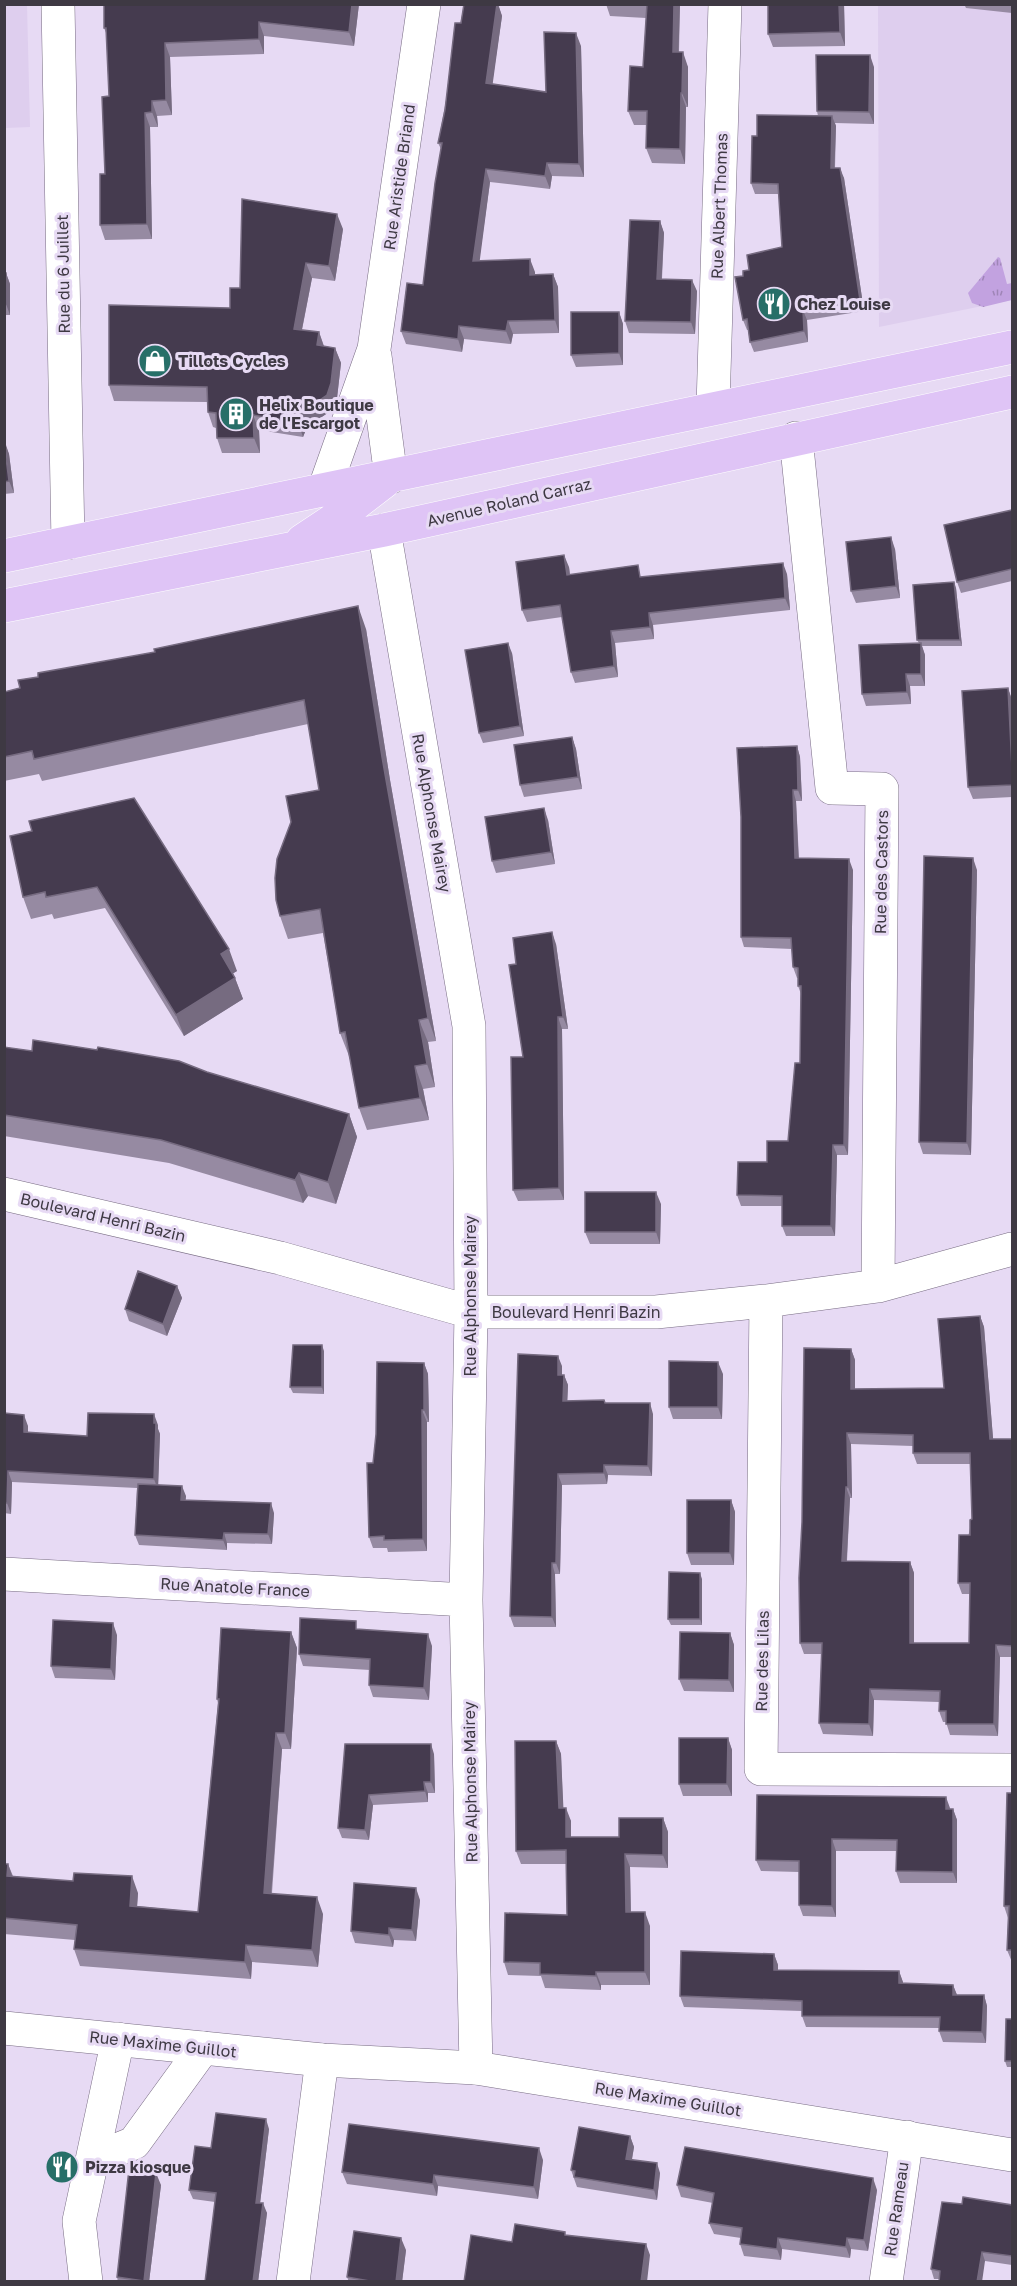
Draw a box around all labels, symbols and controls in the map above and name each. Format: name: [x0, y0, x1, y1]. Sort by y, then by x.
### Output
street label: Rue Aristide Briand: [379, 103, 419, 251]
street label: Rue Albert Thomas: [706, 133, 732, 279]
street label: Rue du 6 Juillet: [52, 214, 74, 334]
restaurant icon: Chez Louise: [756, 286, 792, 322]
place label: Chez Louise: [797, 294, 891, 314]
shop icon: Tillots Cycles: [137, 343, 173, 379]
place label: Tillots Cycles: [178, 351, 286, 371]
place label: Helix Boutique de l'Escargot: [259, 395, 374, 433]
building icon: Helix Boutique de l'Escargot: [218, 396, 254, 432]
street label: Avenue Roland Carraz: [425, 473, 593, 531]
street label: Rue Alphonse Mairey: [408, 732, 456, 894]
street label: Rue des Castors: [870, 810, 892, 934]
street label: Boulevard Henri Bazin: [18, 1188, 188, 1246]
street label: Rue Alphonse Mairey: [460, 1215, 480, 1377]
street label: Boulevard Henri Bazin: [491, 1302, 661, 1322]
street label: Rue Anatole France: [160, 1573, 310, 1601]
street label: Rue des Lilas: [751, 1610, 773, 1712]
street label: Rue Alphonse Mairey: [459, 1701, 481, 1863]
street label: Rue Maxime Guillot: [88, 2026, 238, 2062]
street label: Rue Maxime Guillot: [593, 2078, 743, 2120]
restaurant icon: Pizza kiosque: [44, 2149, 80, 2185]
place label: Pizza kiosque: [85, 2157, 191, 2177]
street label: Rue Rameau: [879, 2160, 913, 2258]

